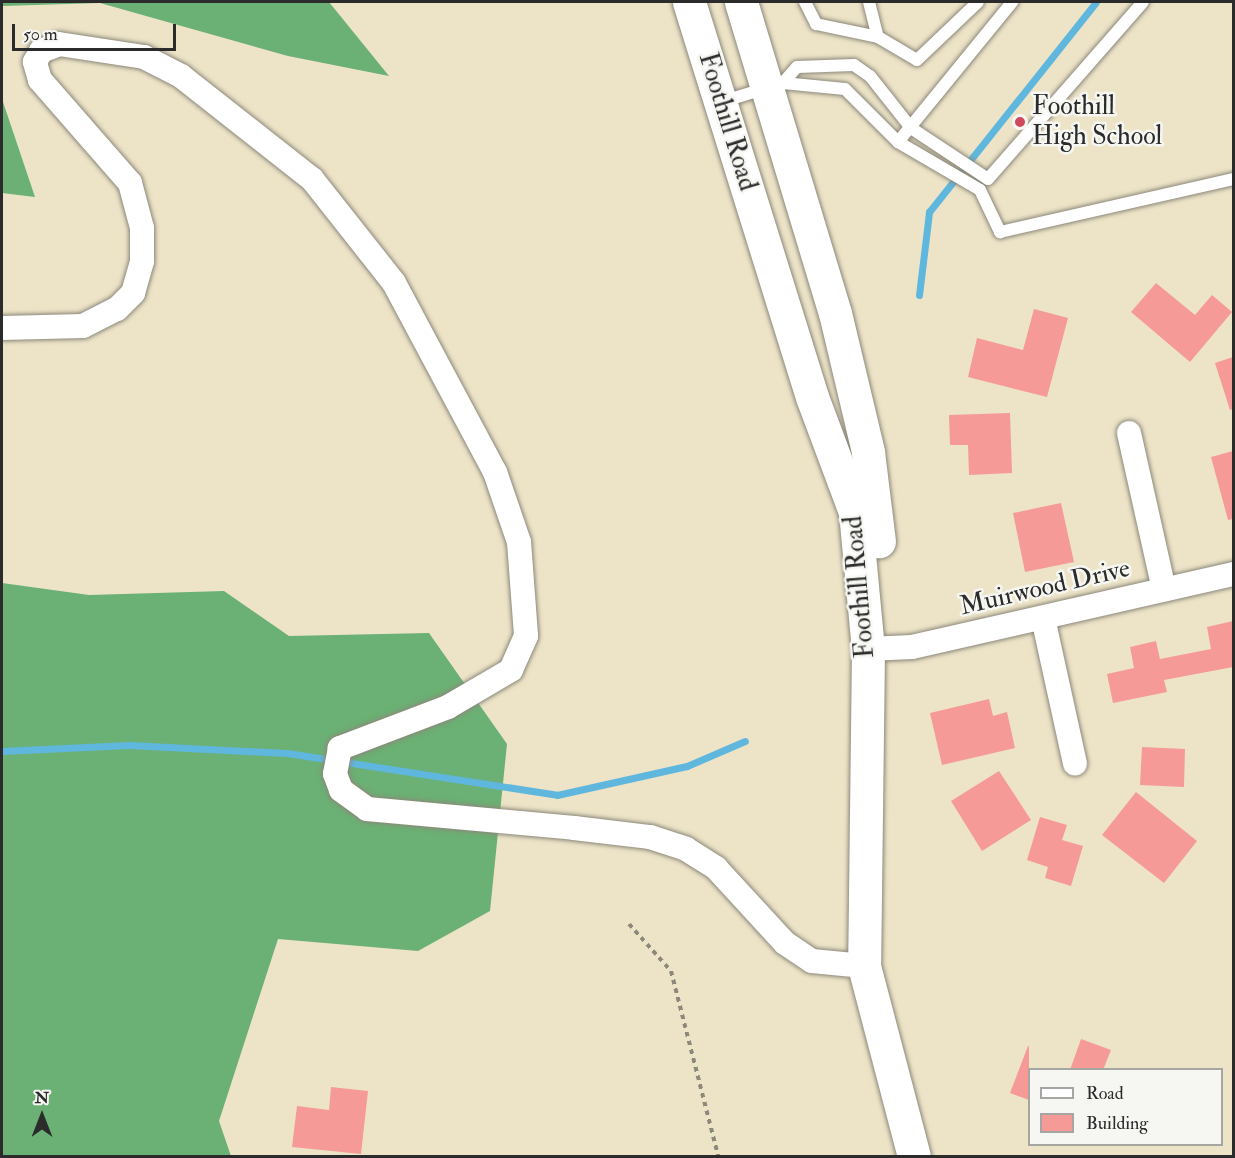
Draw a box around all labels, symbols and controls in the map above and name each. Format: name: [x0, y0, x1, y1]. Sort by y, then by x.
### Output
scale bar: [15, 12, 178, 50]
text: 50 m: [23, 23, 58, 46]
street label: Foothill Road: [691, 49, 763, 195]
place label: Foothill High School: [1032, 91, 1162, 152]
marker: Foothill High School: [1013, 115, 1027, 129]
street label: Foothill Road: [838, 514, 882, 660]
street label: Muirwood Drive: [957, 553, 1133, 623]
legend: [1028, 1068, 1223, 1146]
text: Road: [1086, 1082, 1124, 1105]
north arrow: [12, 1086, 72, 1146]
text: N: [35, 1088, 49, 1108]
text: Building: [1086, 1112, 1148, 1135]

